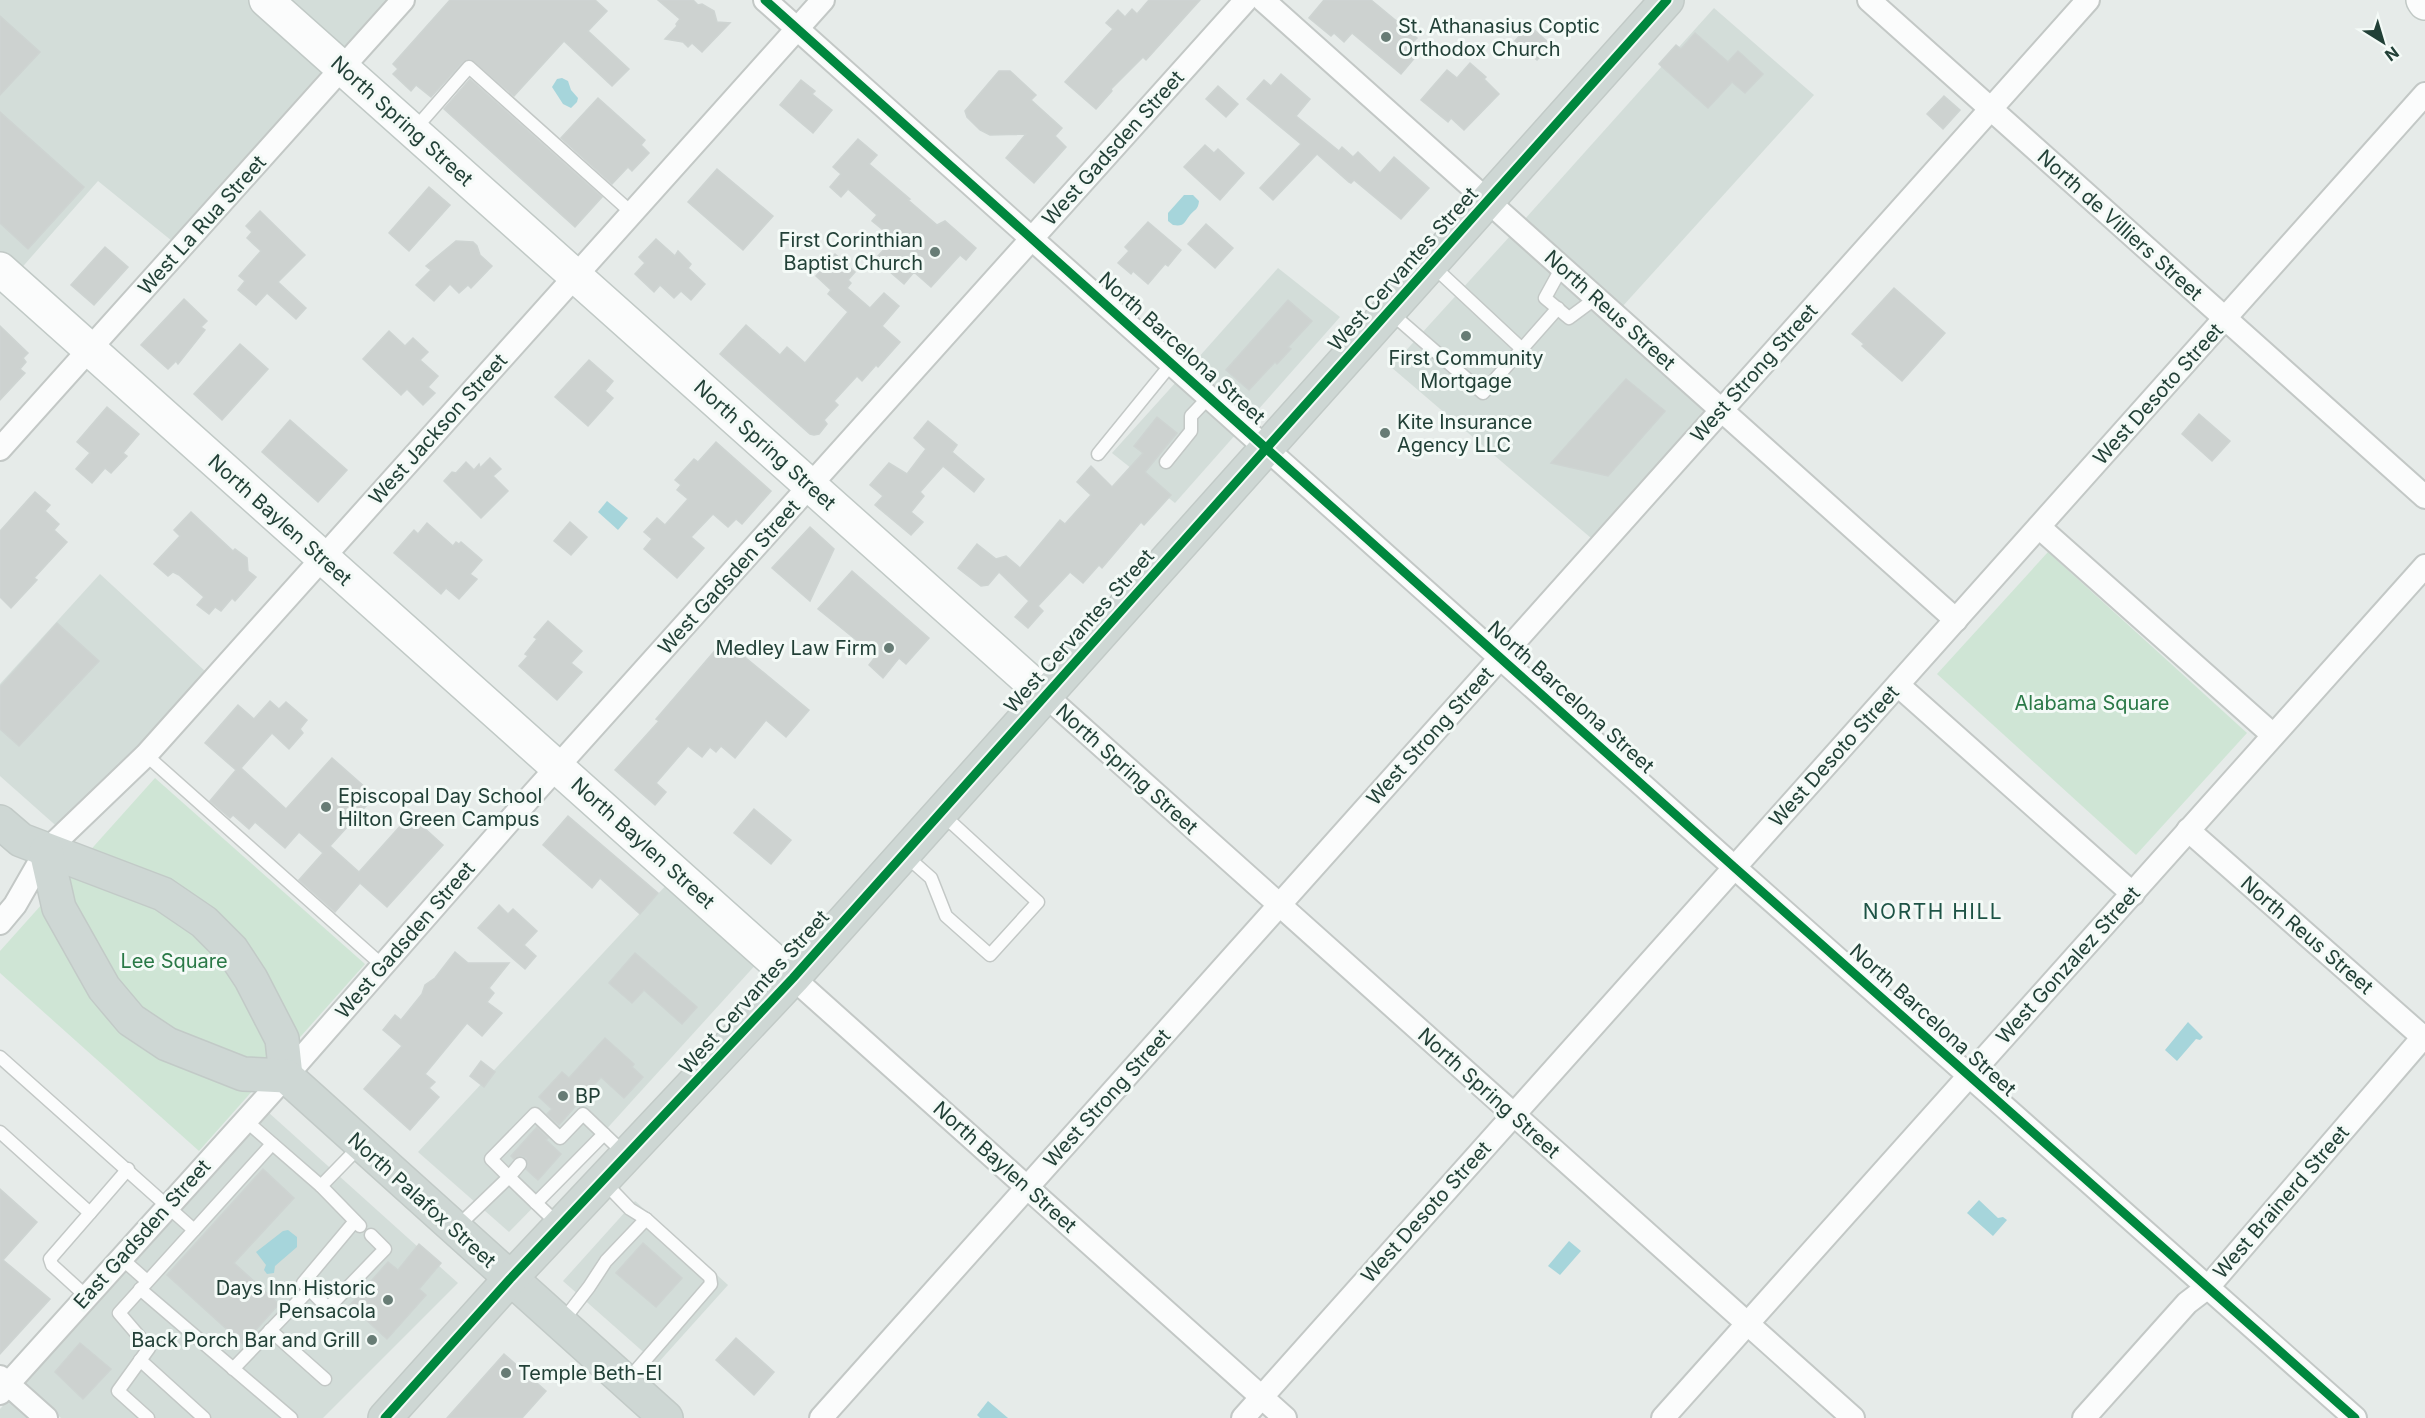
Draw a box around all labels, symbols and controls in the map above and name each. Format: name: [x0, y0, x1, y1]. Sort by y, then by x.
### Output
north arrow: [2353, 12, 2413, 72]
place label: St. Athanasius Coptic Orthodox Church: [1398, 14, 1600, 61]
marker: St. Athanasius Coptic Orthodox Church: [1379, 30, 1393, 44]
text: N: [2381, 42, 2403, 66]
street label: North Spring Street: [326, 51, 478, 191]
street label: West Gadsden Street: [1037, 65, 1189, 230]
street label: North de Villiers Street: [2033, 145, 2208, 306]
street label: West La Rua Street: [133, 150, 271, 300]
street label: West Cervantes Street: [1323, 182, 1483, 356]
place label: First Corinthian Baptist Church: [779, 228, 923, 275]
marker: First Corinthian Baptist Church: [928, 245, 942, 259]
street label: North Reus Street: [1540, 245, 1681, 375]
street label: North Barcelona Street: [1094, 267, 1270, 429]
street label: West Strong Street: [1686, 299, 1823, 447]
street label: West Desoto Street: [2088, 318, 2228, 470]
marker: First Community Mortgage: [1459, 329, 1473, 343]
place label: First Community Mortgage: [1388, 346, 1544, 393]
street label: West Jackson Street: [364, 348, 512, 509]
street label: North Spring Street: [689, 375, 841, 515]
place label: Kite Insurance Agency LLC: [1397, 410, 1532, 457]
marker: Kite Insurance Agency LLC: [1378, 426, 1392, 440]
street label: North Baylen Street: [203, 449, 357, 591]
street label: West Gadsden Street: [653, 494, 805, 659]
street label: West Cervantes Street: [999, 544, 1159, 718]
street label: North Barcelona Street: [1483, 616, 1659, 778]
place label: Medley Law Firm: [716, 636, 877, 660]
marker: Medley Law Firm: [882, 641, 896, 655]
street label: West Strong Street: [1362, 662, 1499, 810]
street label: West Desoto Street: [1764, 680, 1904, 832]
park label: Alabama Square: [2015, 691, 2169, 715]
street label: North Spring Street: [1051, 699, 1203, 839]
street label: North Baylen Street: [566, 772, 720, 914]
place label: Episcopal Day School Hilton Green Campus: [338, 784, 542, 831]
marker: Episcopal Day School Hilton Green Campus: [319, 800, 333, 814]
street label: West Gadsden Street: [330, 856, 480, 1023]
street label: North Reus Street: [2236, 871, 2378, 999]
street label: West Gonzalez Street: [1991, 881, 2145, 1049]
district label: NORTH HILL: [1863, 899, 2003, 924]
street label: West Cervantes Street: [674, 905, 834, 1079]
street label: North Barcelona Street: [1845, 939, 2021, 1101]
park label: Lee Square: [120, 949, 228, 973]
street label: North Spring Street: [1413, 1023, 1565, 1163]
street label: West Strong Street: [1039, 1024, 1176, 1172]
place label: BP: [575, 1084, 601, 1108]
marker: BP: [556, 1089, 570, 1103]
street label: North Baylen Street: [928, 1096, 1082, 1238]
street label: West Brainerd Street: [2208, 1120, 2354, 1283]
street label: North Palafox Street: [343, 1127, 501, 1273]
street label: West Desoto Street: [1356, 1136, 1496, 1288]
street label: East Gadsden Street: [69, 1154, 216, 1314]
place label: Days Inn Historic Pensacola: [216, 1276, 376, 1323]
marker: Days Inn Historic Pensacola: [381, 1293, 395, 1307]
place label: Back Porch Bar and Grill: [131, 1328, 360, 1352]
marker: Back Porch Bar and Grill: [365, 1333, 379, 1347]
place label: Temple Beth-El: [518, 1361, 662, 1385]
marker: Temple Beth-El: [499, 1366, 513, 1380]

